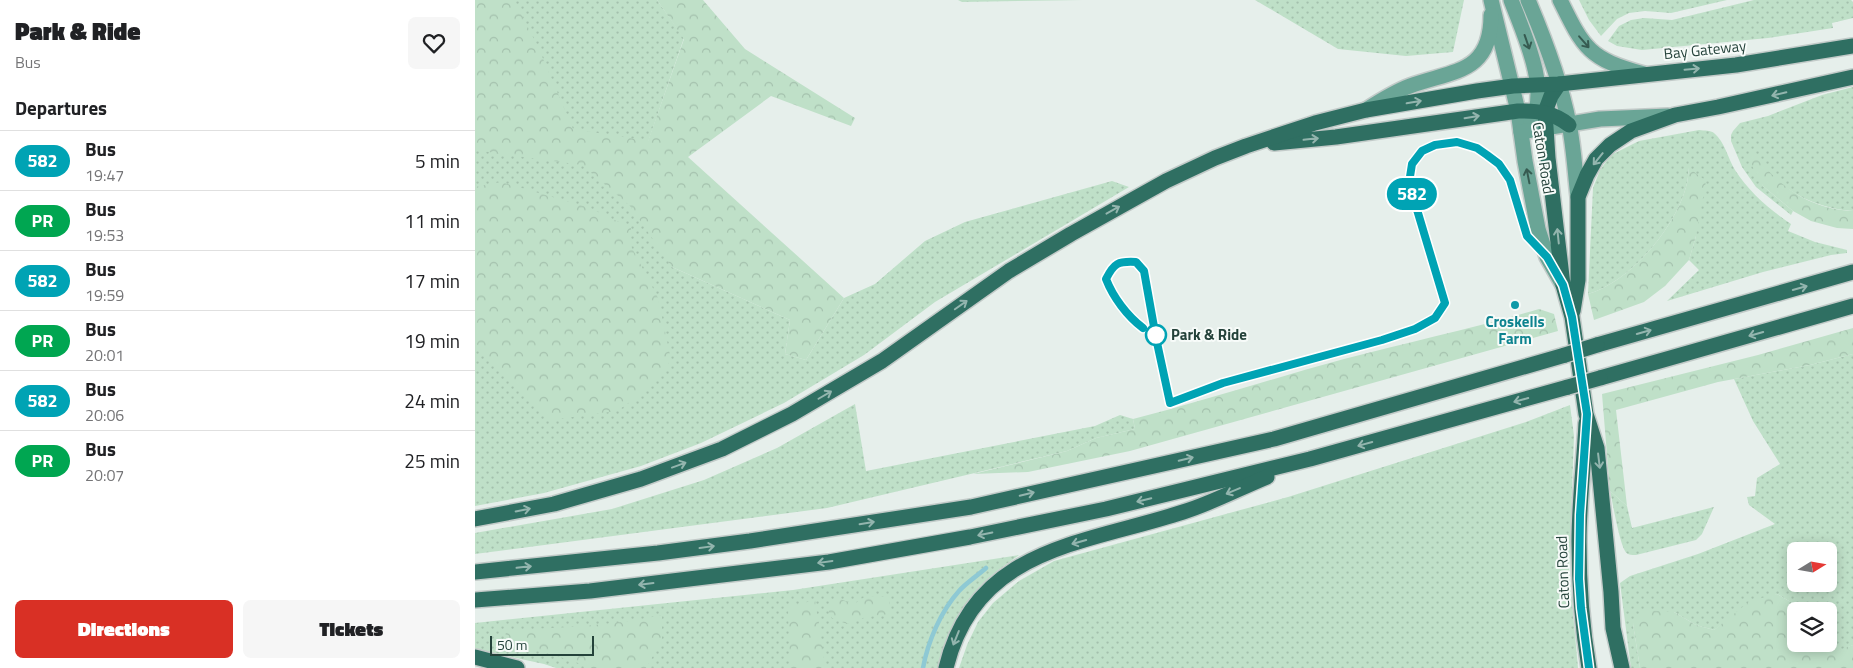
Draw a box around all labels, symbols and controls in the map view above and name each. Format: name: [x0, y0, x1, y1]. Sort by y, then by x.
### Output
text: Park & Ride: [15, 13, 141, 49]
button: heart: [408, 17, 460, 69]
one-way arrow: [1523, 33, 1532, 49]
street label: Bay Gateway: [1663, 34, 1747, 65]
one-way arrow: [1578, 36, 1589, 49]
text: Bus: [15, 50, 41, 74]
one-way arrow: [1684, 64, 1700, 74]
one-way arrow: [1772, 90, 1788, 99]
text: Departures: [15, 93, 107, 122]
one-way arrow: [1405, 96, 1421, 106]
one-way arrow: [1464, 112, 1480, 122]
street label: Caton Road: [1526, 120, 1561, 196]
text: Bus: [85, 134, 116, 163]
one-way arrow: [1303, 134, 1319, 144]
text: 5 min: [415, 146, 460, 175]
text: 582: [27, 147, 58, 174]
one-way arrow: [1592, 152, 1603, 165]
text: 19:47: [85, 163, 124, 187]
one-way arrow: [1522, 168, 1532, 184]
line badge: 582: [1383, 178, 1441, 210]
text: 582: [1397, 180, 1427, 207]
text: Bus: [85, 194, 116, 223]
one-way arrow: [1106, 205, 1120, 215]
text: 11 min: [404, 206, 460, 235]
text: PR: [32, 207, 53, 234]
text: 19:53: [85, 223, 124, 247]
one-way arrow: [1553, 229, 1563, 245]
text: Bus: [85, 254, 116, 283]
text: 17 min: [404, 266, 460, 295]
text: 582: [27, 267, 58, 294]
one-way arrow: [1791, 282, 1807, 292]
text: 19:59: [85, 283, 124, 307]
marker: Croskells Farm: [1509, 299, 1521, 311]
one-way arrow: [953, 300, 967, 310]
place label: Croskells Farm: [1485, 310, 1545, 350]
text: Bus: [85, 314, 116, 343]
place label: Park & Ride: [1171, 323, 1247, 346]
marker: Park & Ride: [1145, 324, 1167, 346]
text: 19 min: [404, 326, 460, 355]
text: PR: [32, 327, 53, 354]
one-way arrow: [1635, 327, 1651, 336]
one-way arrow: [1748, 330, 1764, 339]
text: 20:01: [85, 343, 124, 367]
text: Bus: [85, 374, 116, 403]
text: 24 min: [404, 386, 460, 415]
text: 582: [27, 387, 58, 414]
one-way arrow: [817, 390, 832, 399]
one-way arrow: [1514, 396, 1530, 406]
text: 20:06: [85, 403, 124, 427]
text: Bus: [85, 434, 116, 463]
one-way arrow: [1357, 439, 1373, 449]
text: 25 min: [404, 446, 460, 475]
text: PR: [32, 447, 53, 474]
one-way arrow: [1594, 453, 1604, 469]
one-way arrow: [1177, 454, 1193, 463]
one-way arrow: [671, 460, 686, 469]
text: 20:07: [85, 463, 124, 487]
one-way arrow: [1226, 487, 1241, 497]
one-way arrow: [1019, 489, 1035, 498]
one-way arrow: [1136, 495, 1152, 505]
one-way arrow: [514, 505, 530, 514]
one-way arrow: [859, 517, 875, 527]
one-way arrow: [978, 529, 994, 539]
street label: Caton Road: [1550, 535, 1575, 609]
one-way arrow: [1071, 537, 1087, 547]
one-way arrow: [698, 542, 714, 552]
north arrow: [1787, 542, 1837, 592]
map controls: [1787, 542, 1837, 652]
one-way arrow: [818, 558, 834, 568]
one-way arrow: [515, 562, 531, 572]
one-way arrow: [639, 579, 655, 589]
button: Directions: [15, 600, 233, 658]
button: Tickets: [243, 600, 460, 658]
button: layers: [1787, 602, 1837, 652]
one-way arrow: [950, 630, 960, 645]
scale bar: [490, 633, 594, 656]
text: 50 m: [497, 634, 527, 655]

